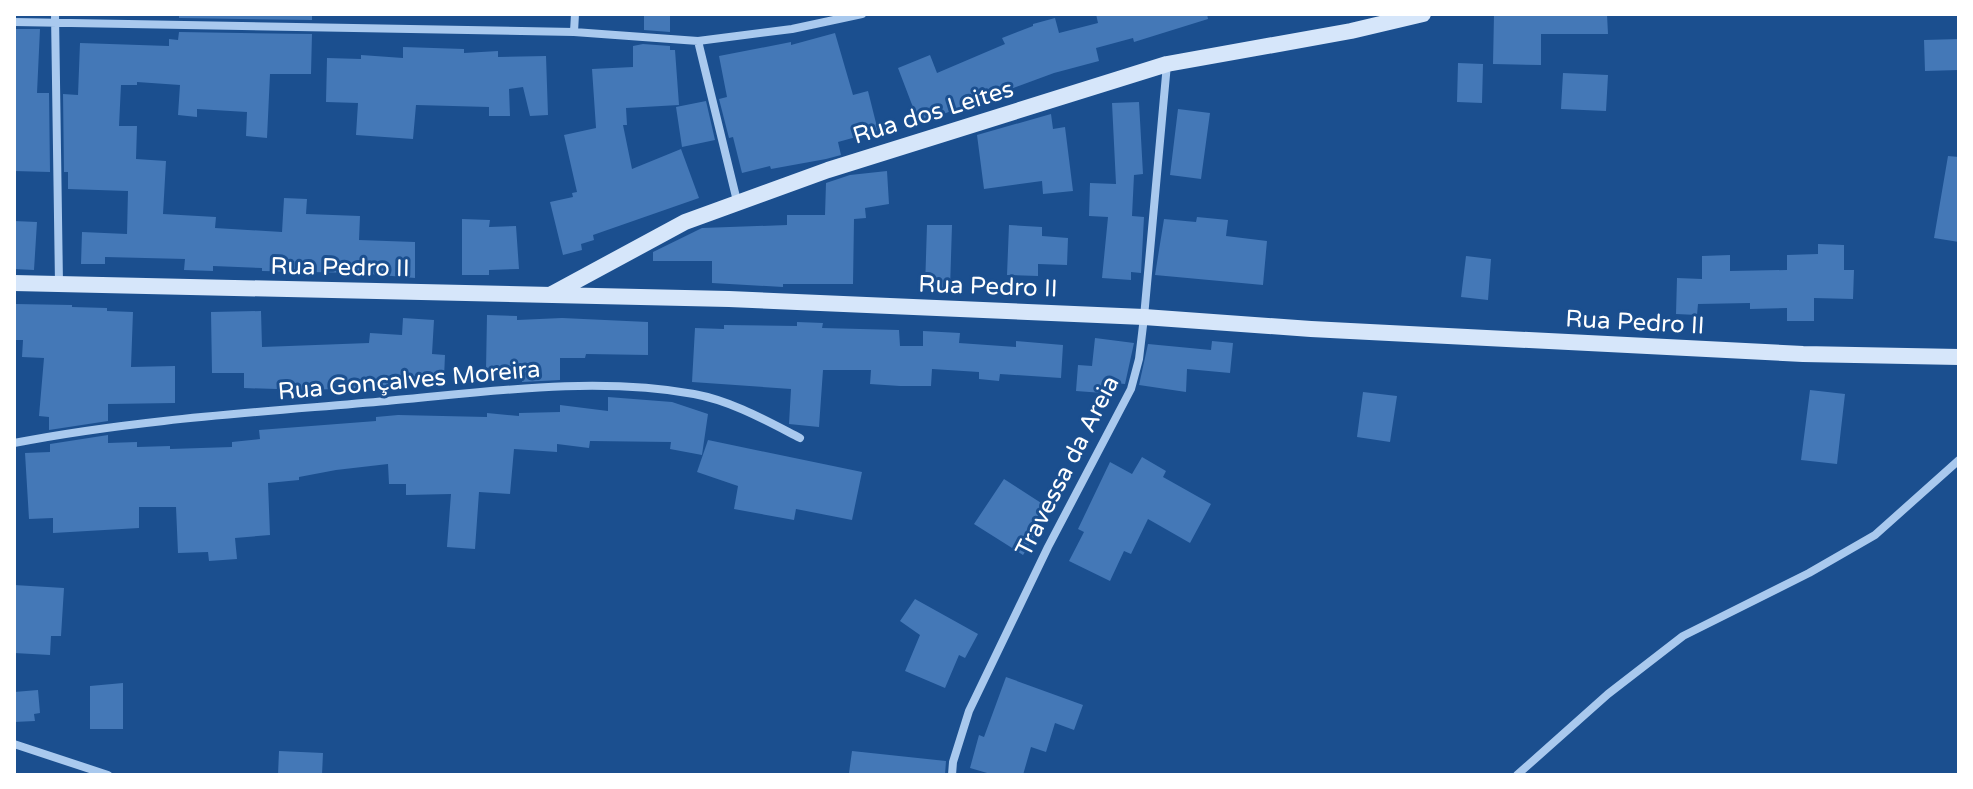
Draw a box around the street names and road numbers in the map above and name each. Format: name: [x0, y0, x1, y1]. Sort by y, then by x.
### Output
street label: Rua dos Leites: [849, 74, 1017, 151]
street label: Rua Pedro II: [270, 252, 410, 283]
street label: Rua Pedro II: [918, 270, 1058, 303]
street label: Rua Pedro II: [1565, 304, 1705, 341]
street label: Rua Gonçalves Moreira: [277, 355, 542, 406]
street label: Travessa da Areia: [1009, 371, 1126, 561]

